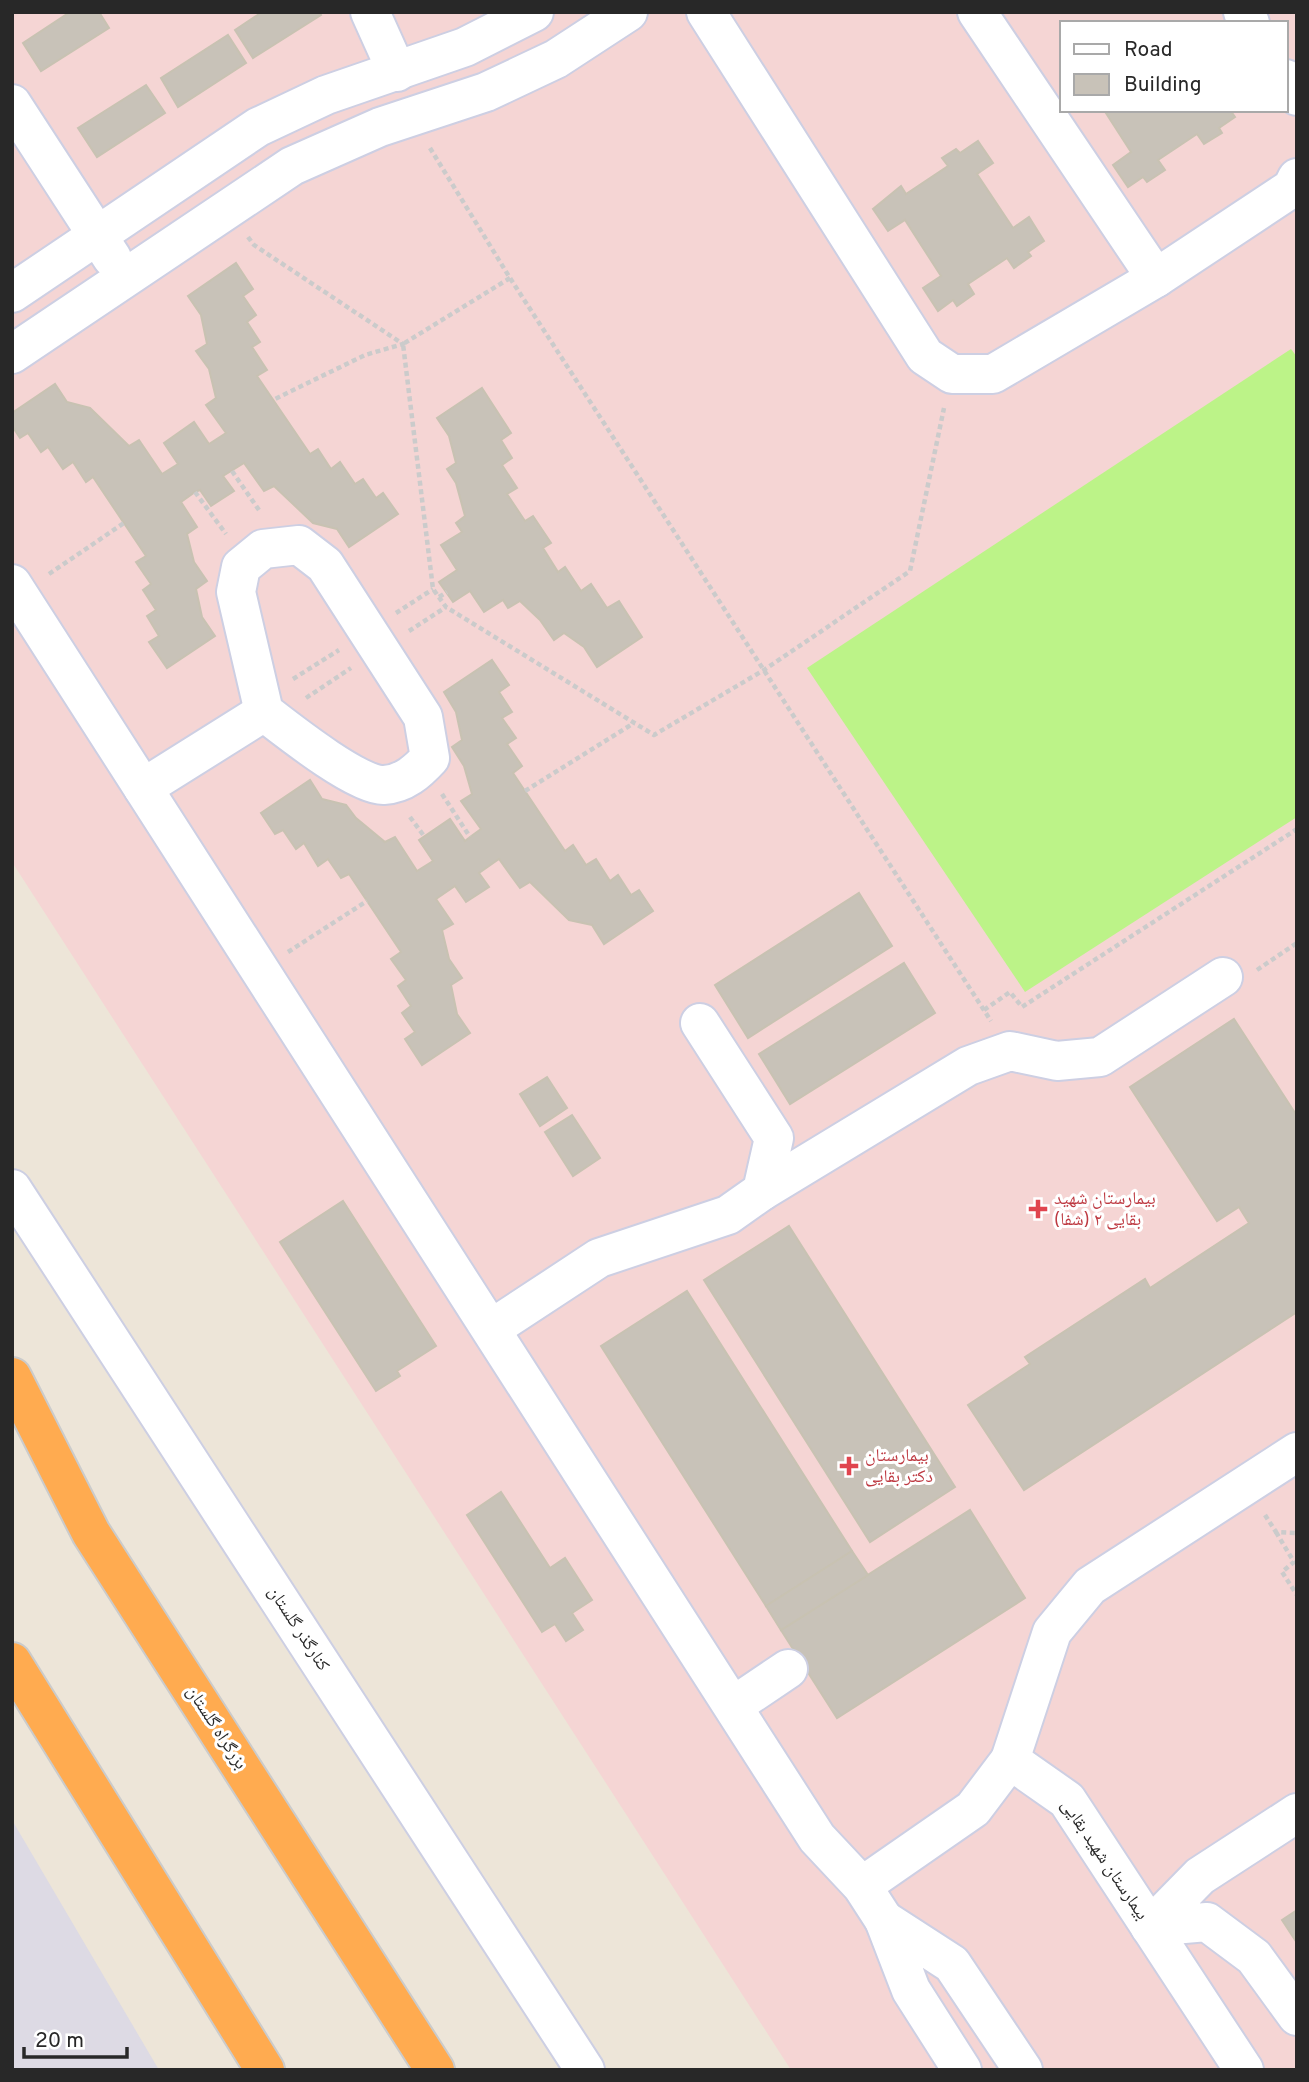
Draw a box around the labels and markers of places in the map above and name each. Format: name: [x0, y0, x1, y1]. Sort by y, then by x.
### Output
place label: بیمارستان شهید بقایی ۲ (شفا): [1054, 1188, 1156, 1232]
marker: بیمارستان شهید بقایی ۲ (شفا): [1028, 1199, 1048, 1219]
place label: بیمارستان دکتر بقایی: [865, 1445, 933, 1489]
marker: بیمارستان دکتر بقایی: [839, 1456, 859, 1476]

